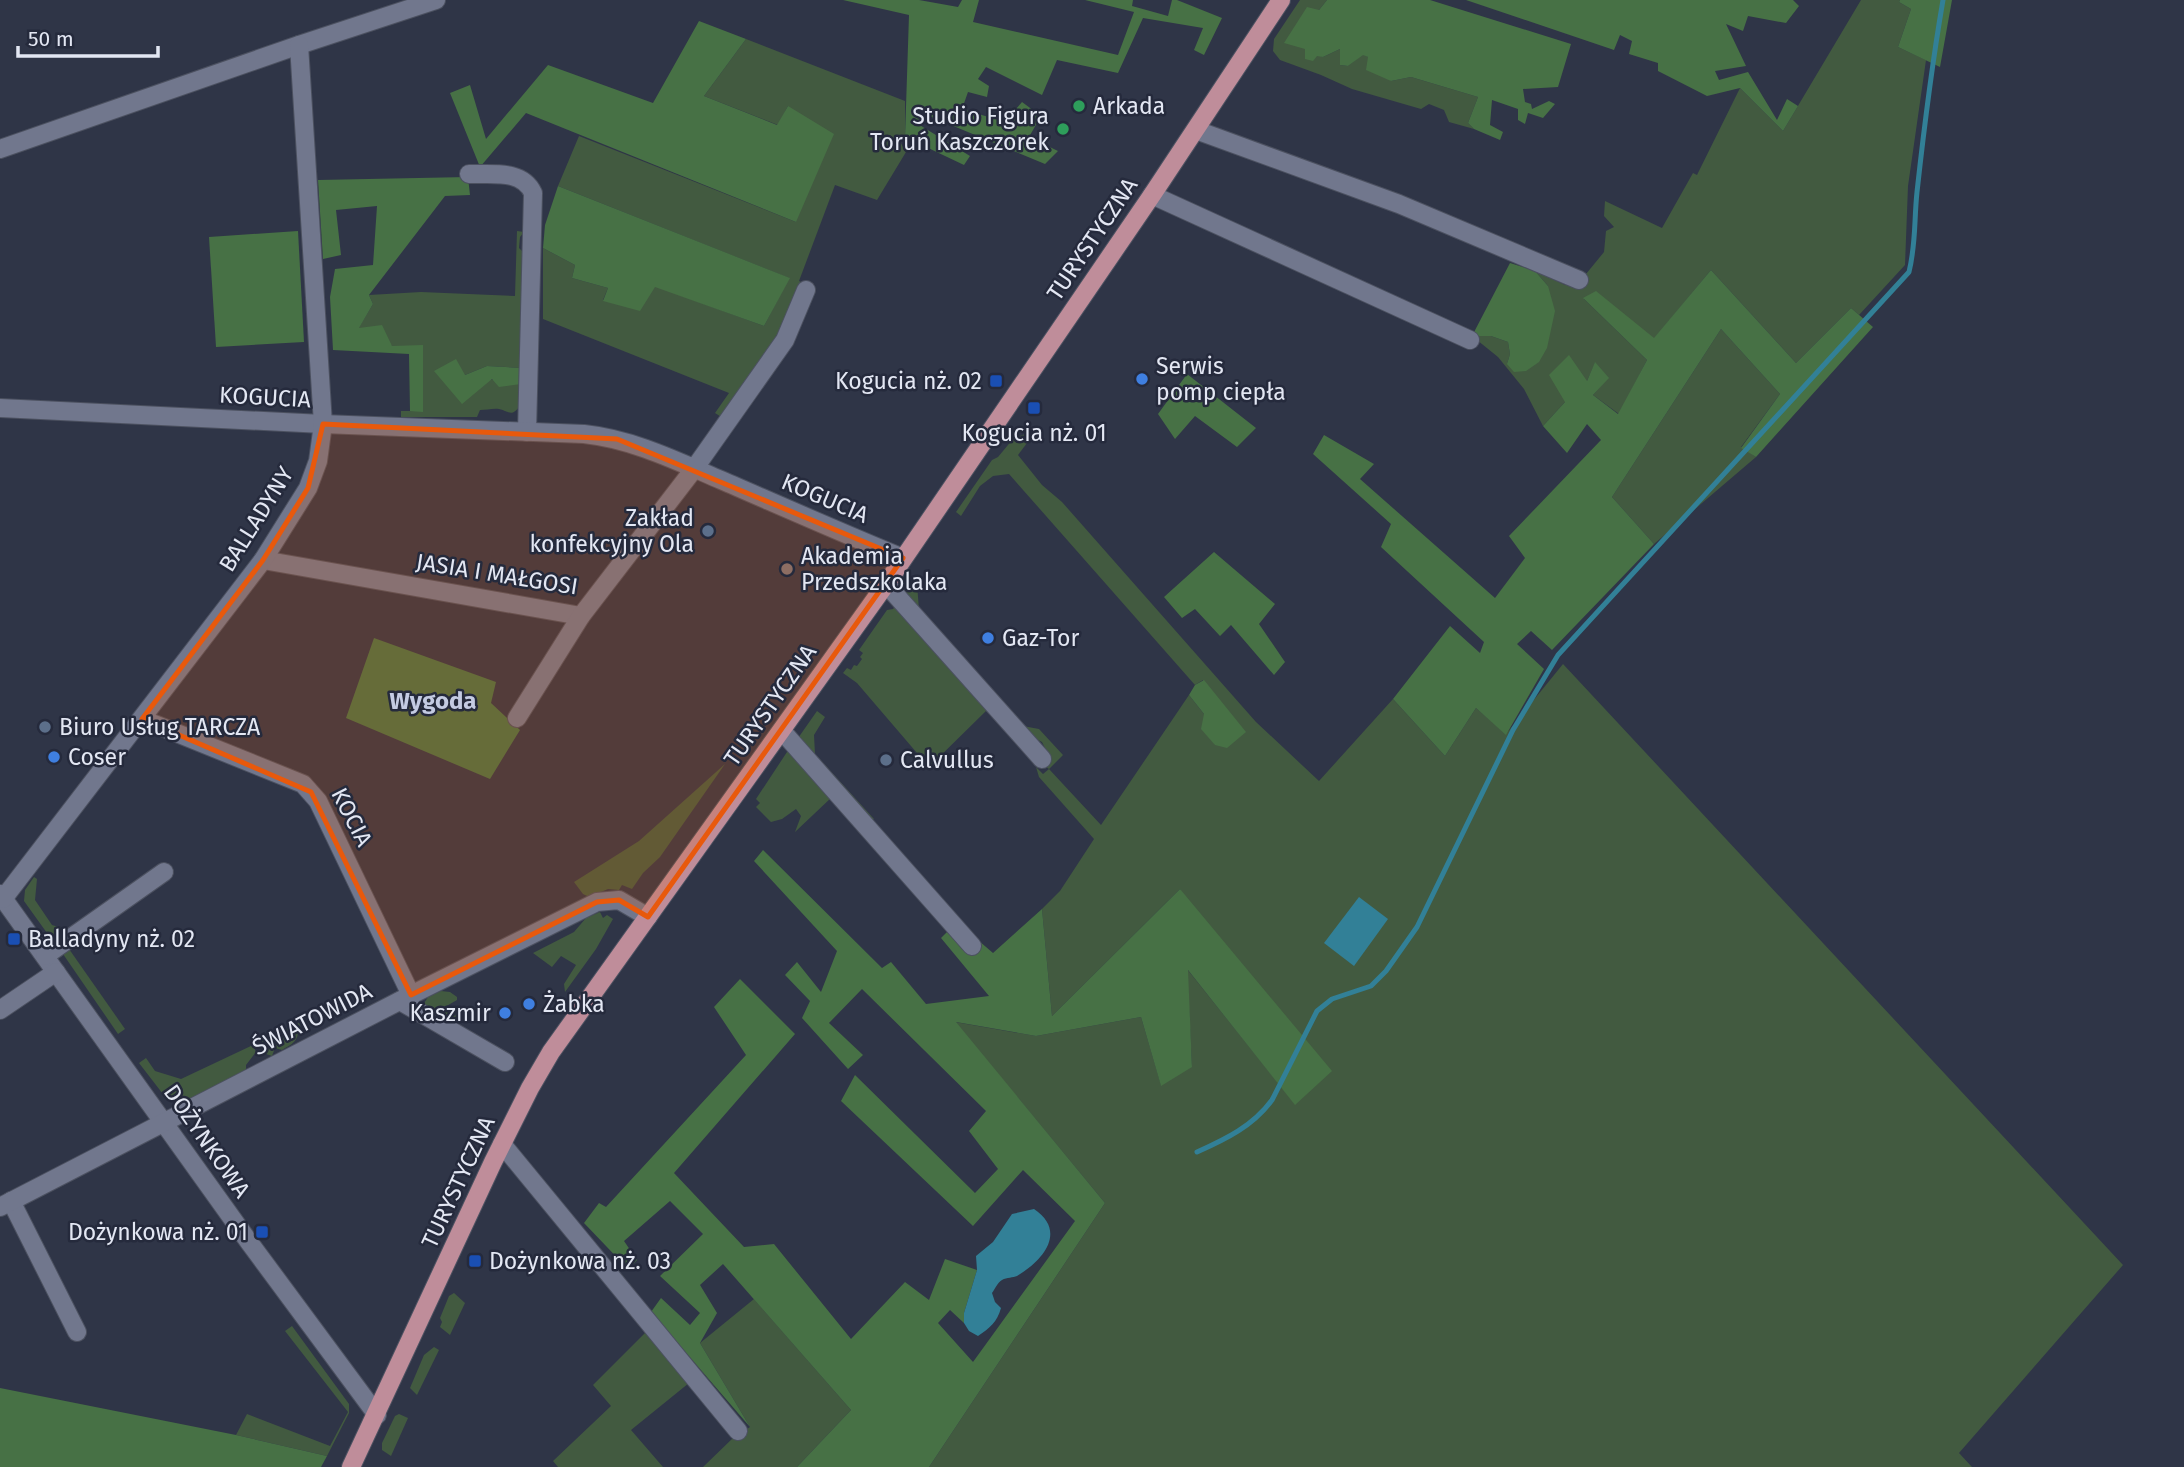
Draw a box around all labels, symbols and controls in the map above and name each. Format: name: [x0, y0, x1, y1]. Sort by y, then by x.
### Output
scale bar: [18, 14, 158, 58]
text: 50 m: [28, 26, 74, 52]
place label: Arkada: [1093, 92, 1165, 120]
marker: Arkada: [1071, 98, 1087, 114]
place label: Studio Figura Toruń Kaszczorek: [870, 102, 1049, 156]
marker: Studio Figura Toruń Kaszczorek: [1055, 121, 1071, 137]
street label: TURYSTYCZNA: [1041, 172, 1144, 306]
place label: Serwis pomp ciepła: [1156, 352, 1286, 406]
place label: Kogucia nż. 02: [835, 367, 982, 395]
marker: Serwis pomp ciepła: [1134, 371, 1150, 387]
marker: Kogucia nż. 02: [988, 373, 1004, 389]
street label: KOGUCIA: [218, 381, 312, 413]
marker: Kogucia nż. 01: [1026, 400, 1042, 416]
place label: Kogucia nż. 01: [961, 419, 1107, 447]
street label: BALLADYNY: [213, 461, 299, 577]
street label: KOGUCIA: [777, 467, 873, 529]
place label: Zakład konfekcyjny Ola: [529, 504, 694, 558]
marker: Zakład konfekcyjny Ola: [700, 523, 716, 539]
place label: Akademia Przedszkolaka: [801, 542, 948, 596]
street label: JASIA I MAŁGOSI: [414, 547, 580, 601]
marker: Akademia Przedszkolaka: [779, 561, 795, 577]
place label: Gaz-Tor: [1002, 624, 1079, 652]
marker: Gaz-Tor: [980, 630, 996, 646]
street label: TURYSTYCZNA: [718, 638, 823, 771]
district label: Wygoda: [390, 687, 476, 715]
place label: Biuro Usług TARCZA: [59, 713, 261, 741]
marker: Biuro Usług TARCZA: [37, 719, 53, 735]
place label: Coser: [68, 743, 126, 771]
place label: Calvullus: [900, 746, 994, 774]
marker: Coser: [46, 749, 62, 765]
marker: Calvullus: [878, 752, 894, 768]
street label: KOCIA: [325, 783, 379, 852]
place label: Balladyny nż. 02: [28, 925, 195, 953]
marker: Balladyny nż. 02: [6, 931, 22, 947]
street label: ŚWIATOWIDA: [247, 976, 377, 1061]
place label: Żabka: [543, 990, 605, 1018]
marker: Żabka: [521, 996, 537, 1012]
place label: Kaszmir: [409, 999, 491, 1027]
marker: Kaszmir: [497, 1005, 513, 1021]
street label: DOŻYNKOWA: [158, 1079, 257, 1204]
street label: TURYSTYCZNA: [415, 1111, 501, 1252]
place label: Dożynkowa nż. 01: [68, 1218, 248, 1246]
marker: Dożynkowa nż. 01: [254, 1224, 270, 1240]
place label: Dożynkowa nż. 03: [489, 1247, 671, 1275]
marker: Dożynkowa nż. 03: [467, 1253, 483, 1269]

